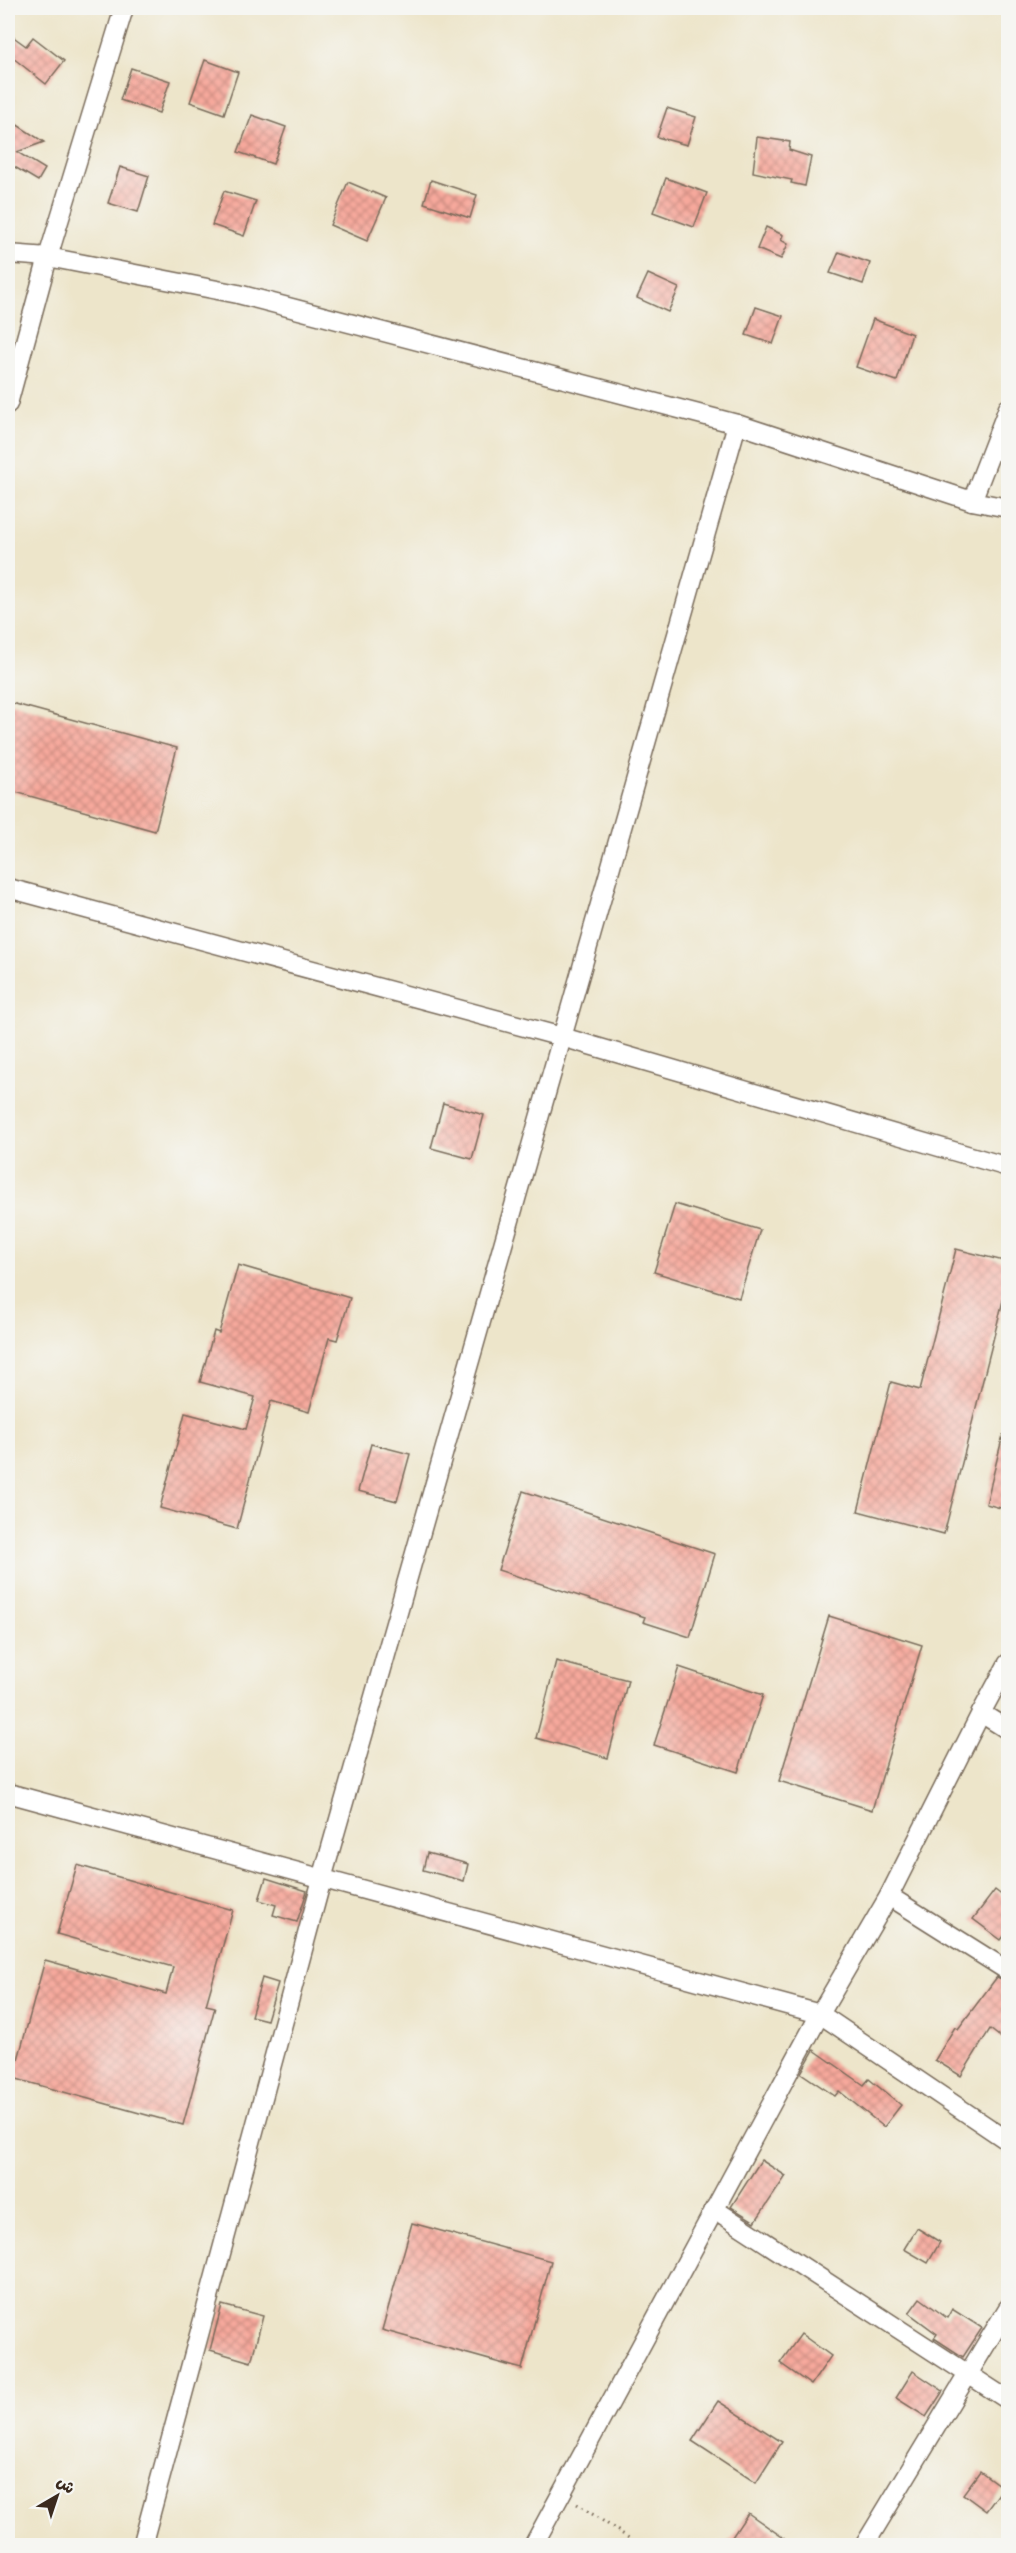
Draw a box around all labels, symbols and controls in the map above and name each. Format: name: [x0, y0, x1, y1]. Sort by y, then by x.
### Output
north arrow: [27, 2466, 87, 2526]
text: ش: [53, 2470, 80, 2498]

